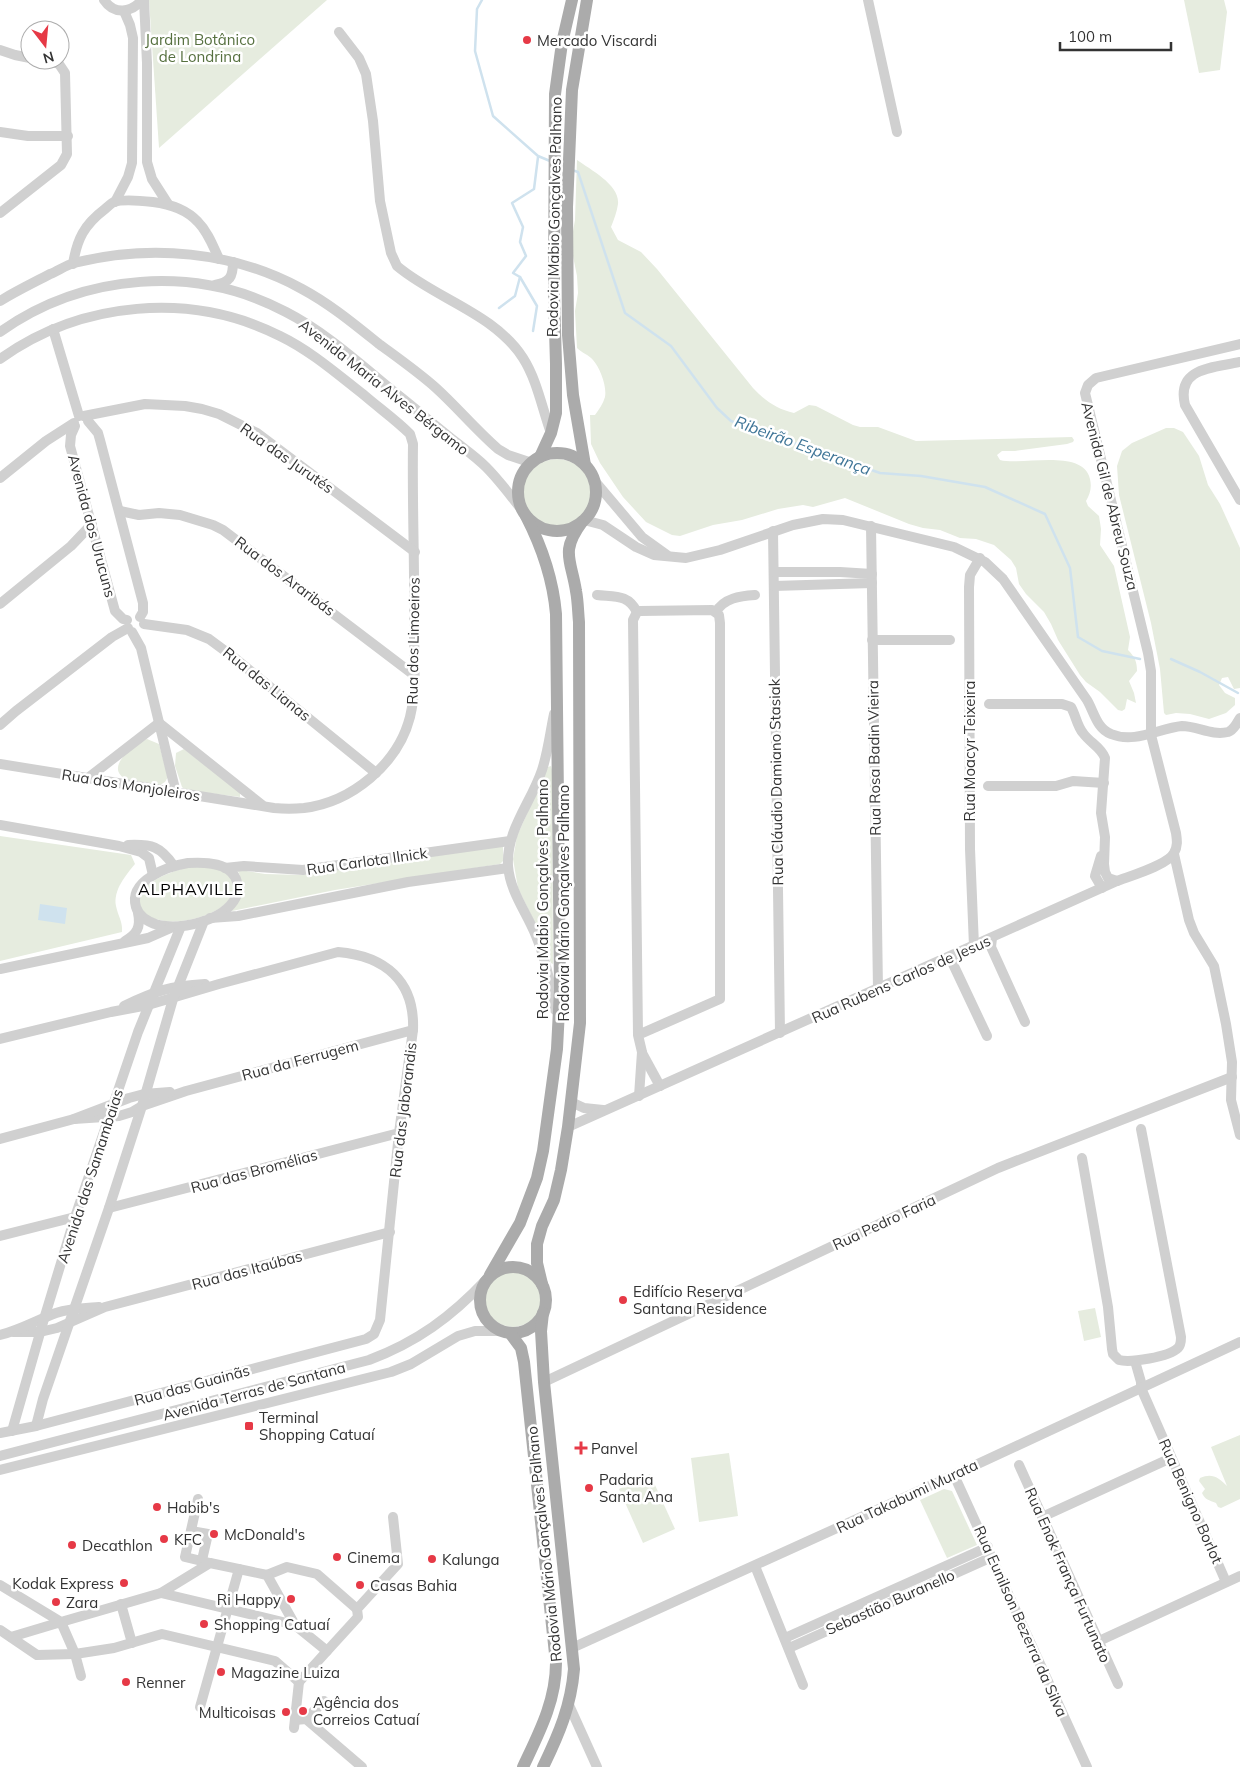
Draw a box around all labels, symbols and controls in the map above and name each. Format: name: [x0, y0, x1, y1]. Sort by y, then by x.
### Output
north arrow: [20, 20, 70, 70]
scale bar: [1060, 20, 1171, 52]
text: 100 m: [1068, 27, 1112, 46]
park label: Jardim Botânico de Londrina: [145, 30, 255, 66]
place label: Mercado Viscardi: [537, 31, 657, 50]
marker: Mercado Viscardi: [521, 34, 533, 46]
text: N: [41, 47, 56, 68]
street label: Rodovia Mabio Gonçalves Palhano: [542, 97, 566, 337]
street label: Avenida Maria Alves Bérgamo: [295, 315, 473, 459]
street label: Avenida Gil de Abreu Souza: [1077, 400, 1143, 592]
water label: Ribeirão Esperança: [732, 411, 874, 479]
street label: Rua das Jurutés: [237, 419, 337, 497]
street label: Avenida dos Urucuns: [64, 452, 120, 600]
street label: Rua dos Araribás: [231, 532, 339, 620]
street label: Rua dos Limoeiros: [402, 577, 424, 705]
street label: Rua das Lianas: [219, 643, 315, 725]
street label: Rua Cláudio Damiano Stasiak: [765, 678, 787, 886]
street label: Rua Rosa Badin Vieira: [863, 680, 885, 836]
street label: Rua Moacyr Teixeira: [960, 681, 979, 821]
street label: Rua dos Monjoleiros: [60, 765, 202, 805]
street label: Rodovia Mabio Gonçalves Palhano: [533, 779, 552, 1019]
street label: Rodovia Mário Gonçalves Palhano: [554, 785, 573, 1021]
street label: Rua Carlota Ilnick: [305, 843, 429, 879]
district label: ALPHAVILLE: [138, 879, 244, 899]
street label: Rua Rubens Carlos de Jesus: [809, 931, 993, 1027]
street label: Rua da Ferrugem: [240, 1035, 360, 1085]
street label: Rua das Jaborandis: [385, 1041, 421, 1179]
street label: Avenida das Samambaias: [53, 1087, 127, 1265]
street label: Rua das Bromélias: [189, 1145, 319, 1197]
street label: Rua Pedro Faria: [829, 1190, 939, 1254]
street label: Rua das Itaúbas: [190, 1246, 304, 1294]
place label: Edifício Reserva Santana Residence: [633, 1282, 767, 1318]
marker: Edifício Reserva Santana Residence: [617, 1294, 629, 1306]
street label: Avenida Terras de Santana: [161, 1357, 347, 1425]
street label: Rua das Guainãs: [132, 1360, 252, 1410]
place label: Terminal Shopping Catuaí: [259, 1408, 376, 1444]
marker: Terminal Shopping Catuaí: [243, 1420, 255, 1432]
street label: Rodovia Mário Gonçalves Palhano: [522, 1425, 566, 1663]
street label: Rua Benigno Borlot: [1155, 1436, 1227, 1566]
place label: Panvel: [591, 1439, 638, 1458]
marker: Panvel: [575, 1442, 587, 1454]
street label: Rua Takabumi Murata: [833, 1455, 981, 1537]
place label: Padaria Santa Ana: [599, 1470, 673, 1506]
marker: Padaria Santa Ana: [583, 1482, 595, 1494]
street label: Rua Enok França Furtunato: [1021, 1484, 1115, 1666]
place label: Habib's: [167, 1498, 220, 1517]
marker: Habib's: [151, 1501, 163, 1513]
street label: Rua Eunilson Bezerra da Silva: [970, 1523, 1072, 1719]
place label: McDonald's: [224, 1525, 305, 1544]
marker: McDonald's: [208, 1528, 220, 1540]
place label: KFC: [174, 1530, 202, 1549]
marker: KFC: [158, 1533, 170, 1545]
place label: Decathlon: [82, 1536, 153, 1555]
marker: Decathlon: [66, 1539, 78, 1551]
place label: Cinema: [347, 1548, 400, 1567]
place label: Kalunga: [442, 1550, 500, 1569]
marker: Cinema: [331, 1551, 343, 1563]
marker: Kalunga: [426, 1553, 438, 1565]
street label: Sebastião Buranello: [823, 1565, 957, 1639]
place label: Kodak Express: [12, 1574, 114, 1593]
place label: Casas Bahia: [370, 1576, 457, 1595]
marker: Kodak Express: [118, 1577, 130, 1589]
marker: Casas Bahia: [354, 1579, 366, 1591]
place label: Ri Happy: [217, 1590, 281, 1609]
place label: Zara: [66, 1593, 98, 1612]
marker: Ri Happy: [285, 1593, 297, 1605]
marker: Zara: [50, 1596, 62, 1608]
place label: Shopping Catuaí: [214, 1615, 331, 1634]
marker: Shopping Catuaí: [198, 1618, 210, 1630]
place label: Magazine Luiza: [231, 1663, 340, 1682]
marker: Magazine Luiza: [215, 1666, 227, 1678]
place label: Renner: [136, 1673, 186, 1692]
marker: Renner: [120, 1676, 132, 1688]
place label: Agência dos Correios Catuaí: [313, 1693, 421, 1729]
place label: Multicoisas: [199, 1703, 276, 1722]
marker: Agência dos Correios Catuaí: [297, 1705, 309, 1717]
marker: Multicoisas: [280, 1706, 292, 1718]

